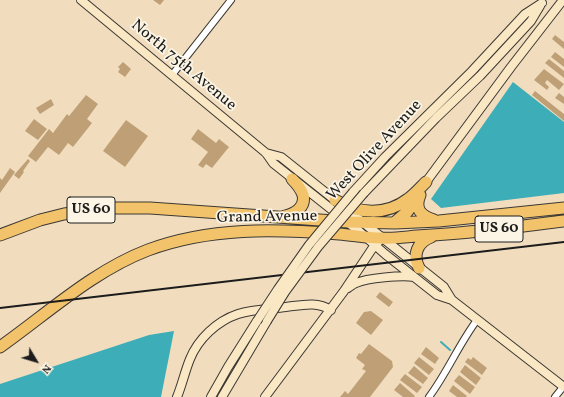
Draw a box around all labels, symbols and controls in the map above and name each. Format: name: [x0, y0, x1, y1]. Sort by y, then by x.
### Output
street label: North 75th Avenue: [126, 16, 240, 116]
street label: West Olive Avenue: [323, 97, 427, 205]
road number: US 60: [67, 197, 115, 223]
street label: Grand Avenue: [217, 208, 317, 228]
road number: US 60: [475, 216, 523, 242]
north arrow: [16, 341, 56, 381]
text: N: [37, 361, 54, 376]

